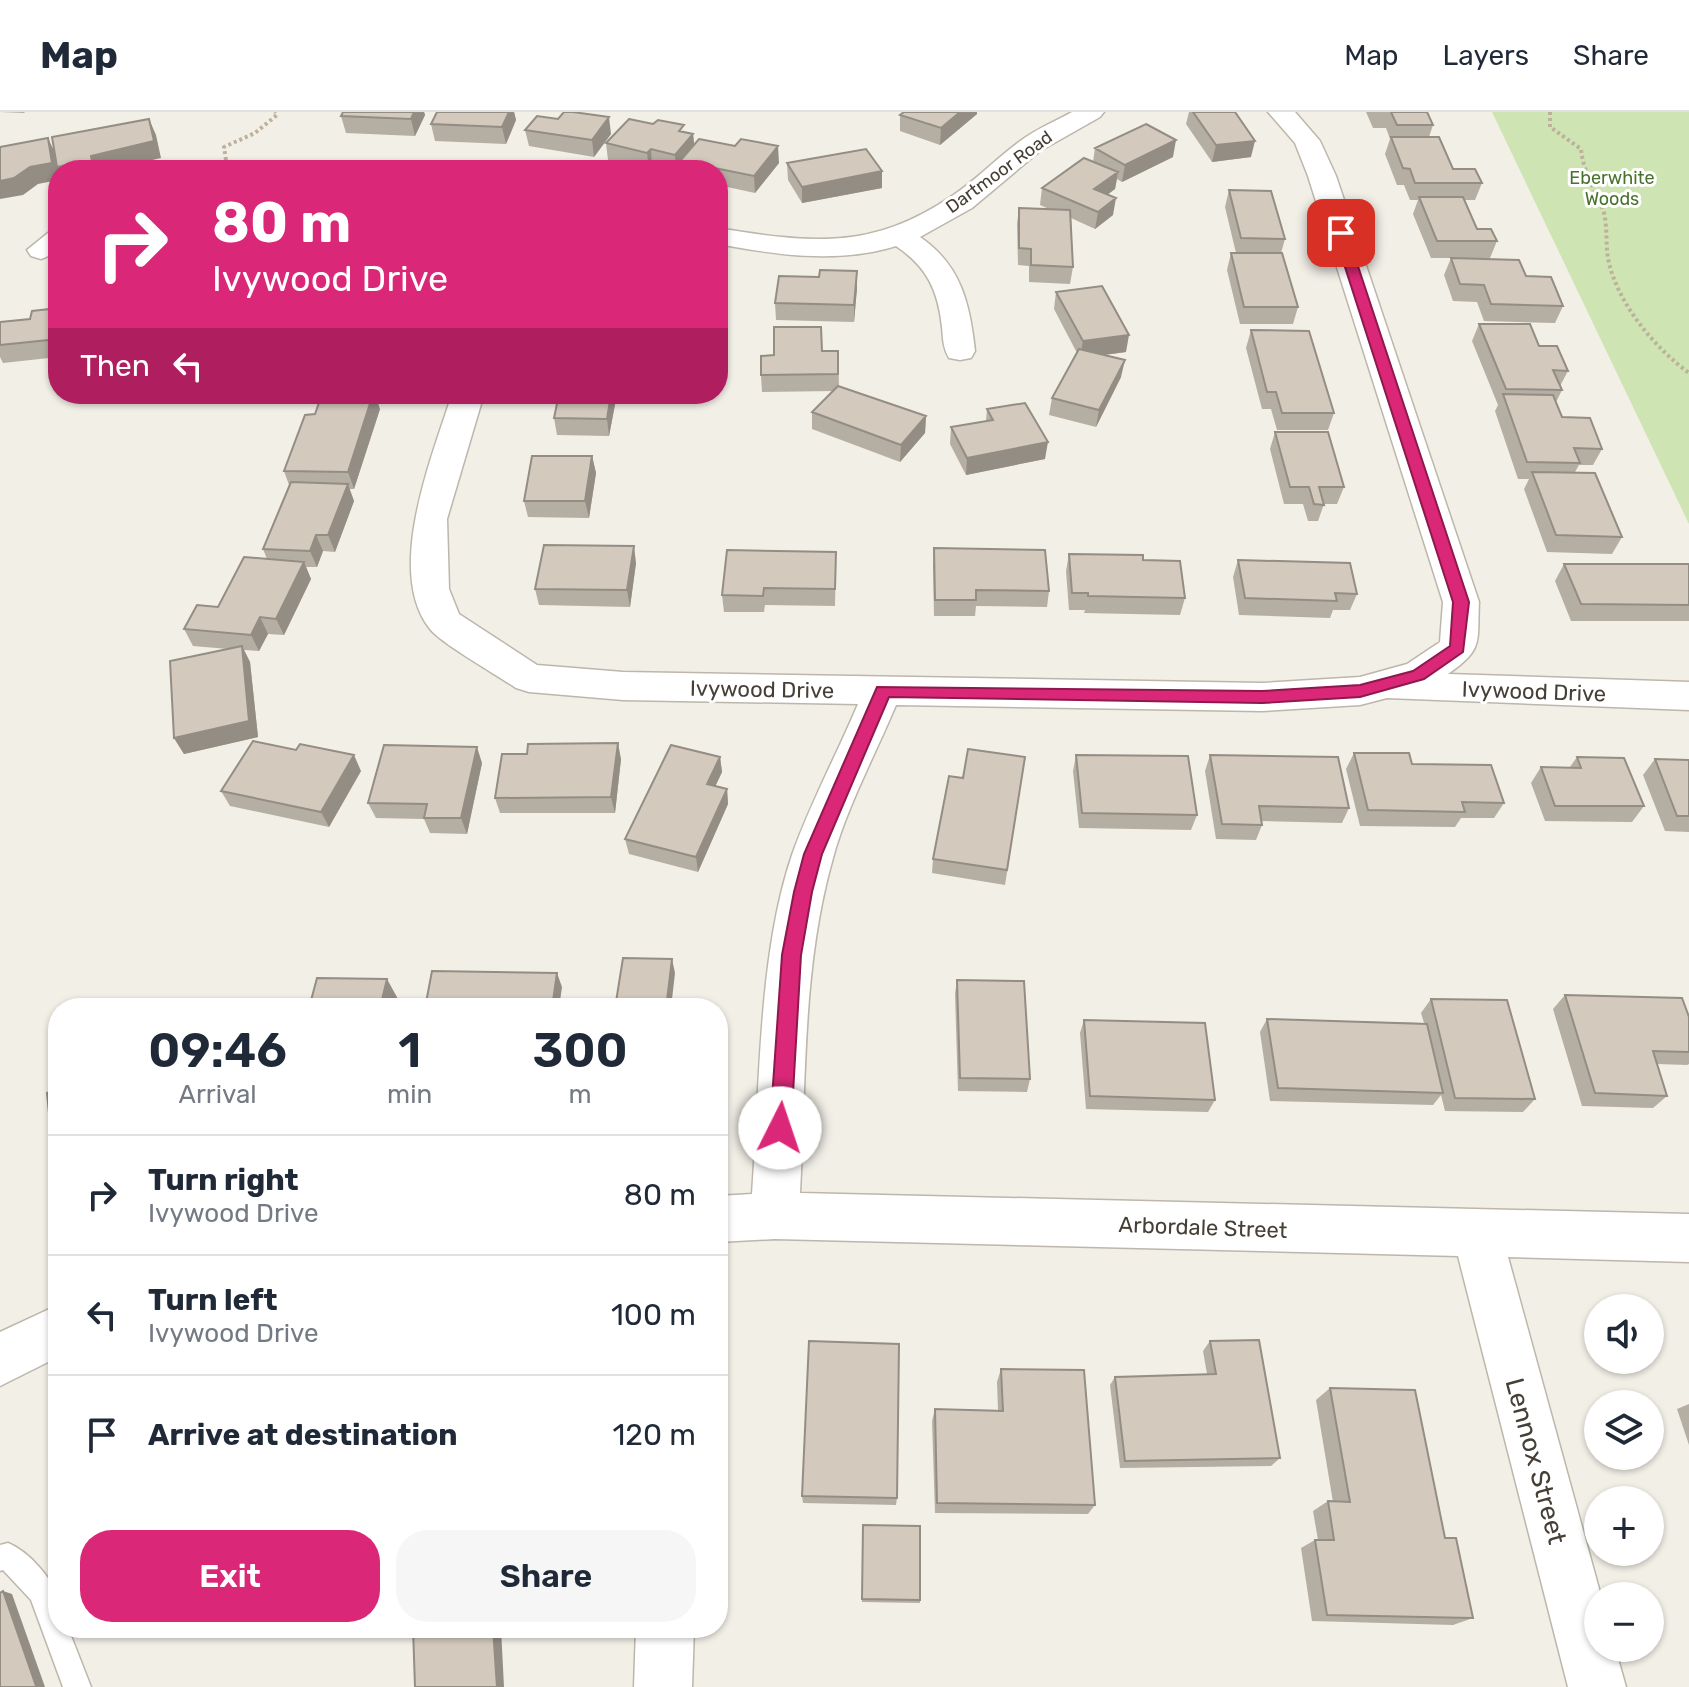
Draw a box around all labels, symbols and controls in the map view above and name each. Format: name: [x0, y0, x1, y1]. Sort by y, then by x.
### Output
text: Map: [40, 32, 118, 78]
text: Map: [1344, 39, 1399, 72]
text: Layers: [1443, 39, 1529, 72]
text: Share: [1573, 39, 1649, 72]
street label: Dartmoor Road: [941, 126, 1057, 218]
park label: Eberwhite Woods: [1569, 167, 1655, 210]
text: 80 m: [212, 190, 351, 256]
icon: right: [80, 192, 184, 296]
pin: [1307, 199, 1375, 267]
icon: arrive: [1319, 211, 1363, 255]
text: Ivywood Drive: [212, 257, 448, 300]
icon: left: [166, 344, 210, 388]
text: Then: [80, 348, 150, 384]
street label: Ivywood Drive: [690, 675, 834, 704]
street label: Ivywood Drive: [1461, 675, 1607, 708]
text: 09:46: [148, 1022, 287, 1079]
text: 1: [398, 1022, 421, 1079]
text: 300: [533, 1022, 628, 1079]
text: Arrival: [179, 1079, 257, 1110]
text: min: [387, 1079, 432, 1110]
text: m: [569, 1079, 592, 1110]
position arrow: [738, 1086, 822, 1170]
text: Turn right: [148, 1162, 299, 1198]
icon: right: [80, 1173, 124, 1217]
text: 80 m: [624, 1177, 696, 1213]
text: Ivywood Drive: [148, 1198, 319, 1229]
street label: Arbordale Street: [1118, 1211, 1288, 1244]
text: Turn left: [148, 1282, 278, 1318]
icon: left: [80, 1293, 124, 1337]
map controls: [1584, 1294, 1664, 1662]
button: sound: [1584, 1294, 1664, 1374]
text: 100 m: [611, 1297, 696, 1333]
text: Ivywood Drive: [148, 1318, 319, 1349]
street label: Lennox Street: [1498, 1375, 1573, 1548]
button: layers: [1584, 1390, 1664, 1470]
icon: arrive: [80, 1413, 124, 1457]
text: Arrive at destination: [148, 1417, 458, 1453]
text: 120 m: [612, 1417, 696, 1453]
button: +: [1584, 1486, 1664, 1566]
button: Exit: [80, 1530, 380, 1622]
button: Share: [396, 1530, 696, 1622]
button: −: [1584, 1582, 1664, 1662]

